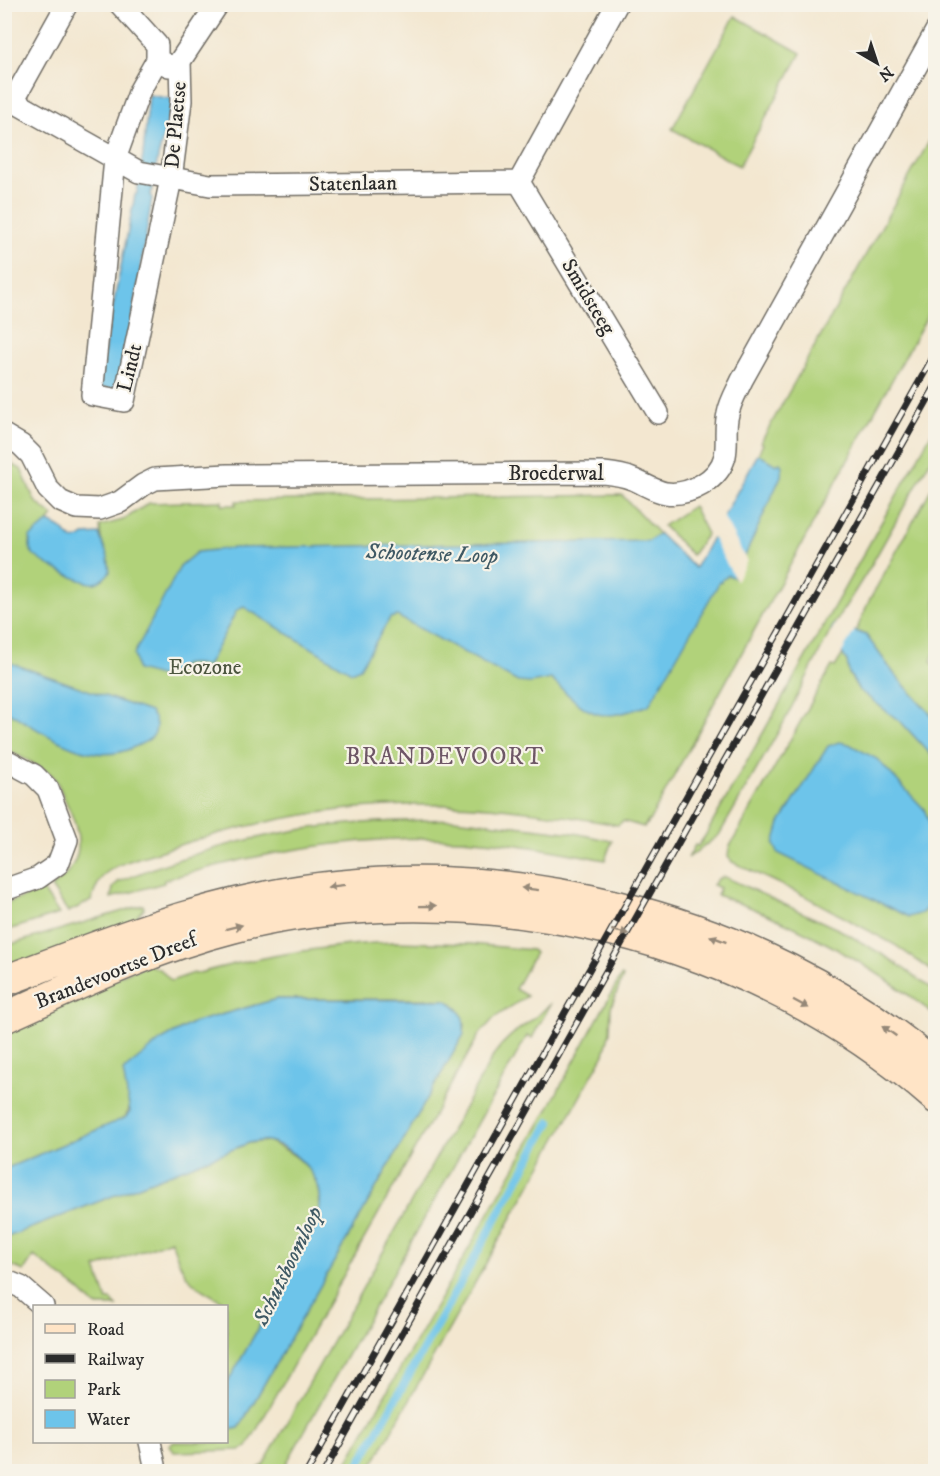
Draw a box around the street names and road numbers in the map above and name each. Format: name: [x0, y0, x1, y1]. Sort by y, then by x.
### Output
street label: De Plaetse: [159, 80, 193, 170]
street label: Statenlaan: [309, 170, 397, 198]
street label: Smidsteeg: [555, 254, 621, 340]
street label: Lindt: [111, 341, 149, 395]
street label: Broederwal: [508, 461, 605, 487]
street label: Brandevoortse Dreef: [31, 926, 204, 1015]

